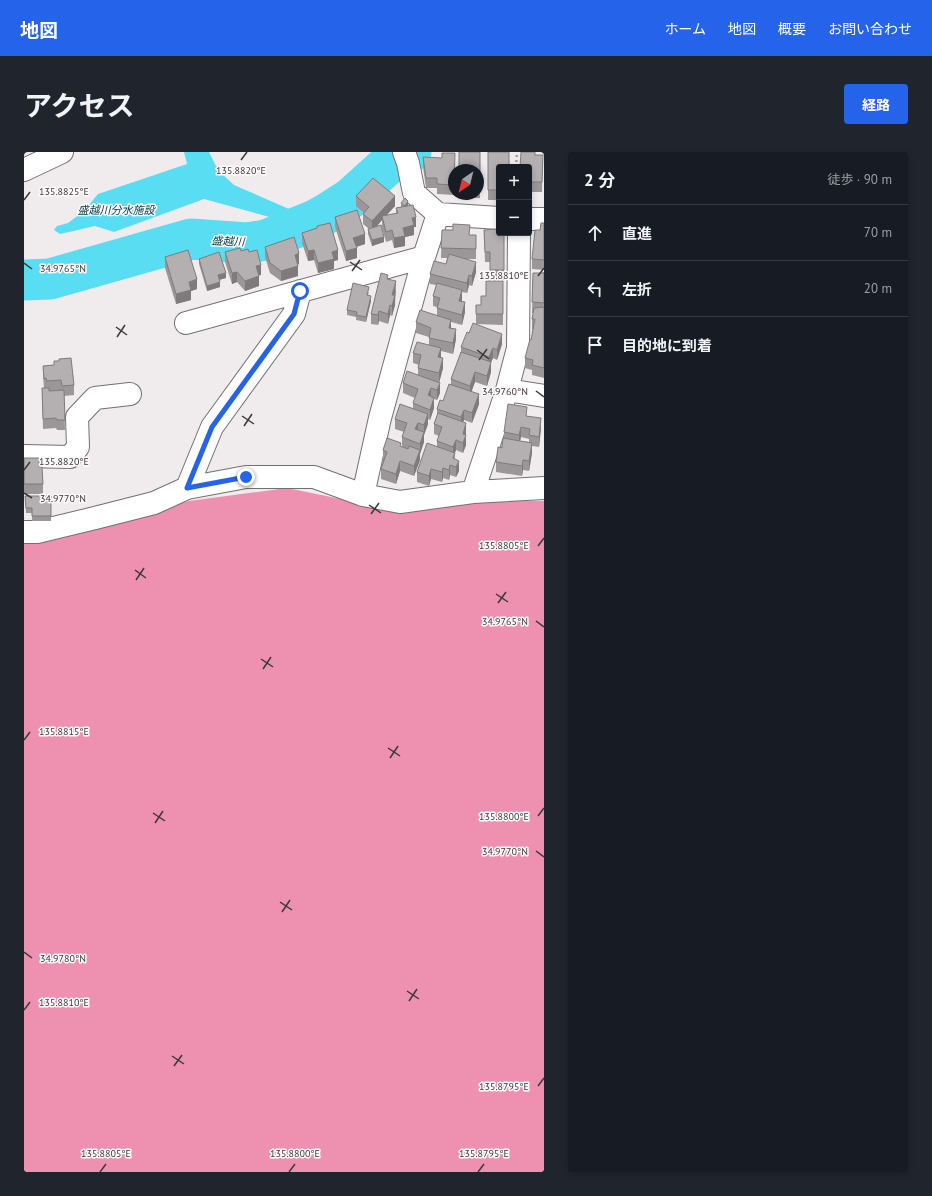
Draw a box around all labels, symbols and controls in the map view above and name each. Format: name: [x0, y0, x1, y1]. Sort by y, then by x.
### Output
text: 地図: [20, 18, 58, 42]
text: ホーム: [664, 20, 706, 38]
text: 地図: [728, 20, 756, 38]
text: 概要: [778, 20, 806, 38]
text: お問い合わせ: [828, 20, 912, 38]
button: 経路: [844, 84, 908, 124]
text: アクセス: [24, 87, 135, 124]
text: 135.8820°E: [216, 164, 266, 177]
north arrow: [448, 164, 484, 200]
map controls: [496, 164, 532, 236]
button: +: [496, 164, 532, 200]
text: 2 分: [584, 169, 615, 191]
text: 徒歩 · 90 m: [827, 171, 892, 188]
text: 135.8825°E: [39, 185, 89, 198]
button: −: [496, 200, 532, 236]
water label: 盛越川分水施設: [78, 203, 156, 217]
icon: ahead: [584, 222, 606, 244]
text: 直進: [622, 224, 652, 243]
text: 70 m: [864, 224, 892, 241]
water label: 盛越川: [211, 233, 246, 249]
text: 34.9765°N: [40, 262, 86, 275]
text: 135.8810°E: [479, 269, 529, 282]
icon: left: [584, 278, 606, 300]
text: 左折: [622, 280, 652, 299]
text: 20 m: [864, 280, 892, 297]
route start: [291, 282, 309, 300]
icon: arrive: [584, 334, 606, 356]
text: 目的地に到着: [622, 336, 712, 355]
text: 34.9760°N: [482, 385, 528, 398]
text: 135.8820°E: [39, 455, 89, 468]
route end: [237, 468, 255, 486]
text: 34.9770°N: [40, 492, 86, 505]
text: 135.8805°E: [479, 539, 529, 552]
text: 34.9765°N: [482, 615, 528, 628]
text: 135.8815°E: [39, 725, 89, 738]
text: 135.8800°E: [479, 810, 529, 823]
text: 34.9770°N: [482, 845, 528, 858]
text: 34.9780°N: [40, 952, 86, 965]
text: 135.8810°E: [39, 996, 89, 1009]
text: 135.8795°E: [479, 1080, 529, 1093]
text: 135.8805°E: [81, 1147, 131, 1160]
text: 135.8800°E: [270, 1147, 320, 1160]
text: 135.8795°E: [459, 1147, 509, 1160]

